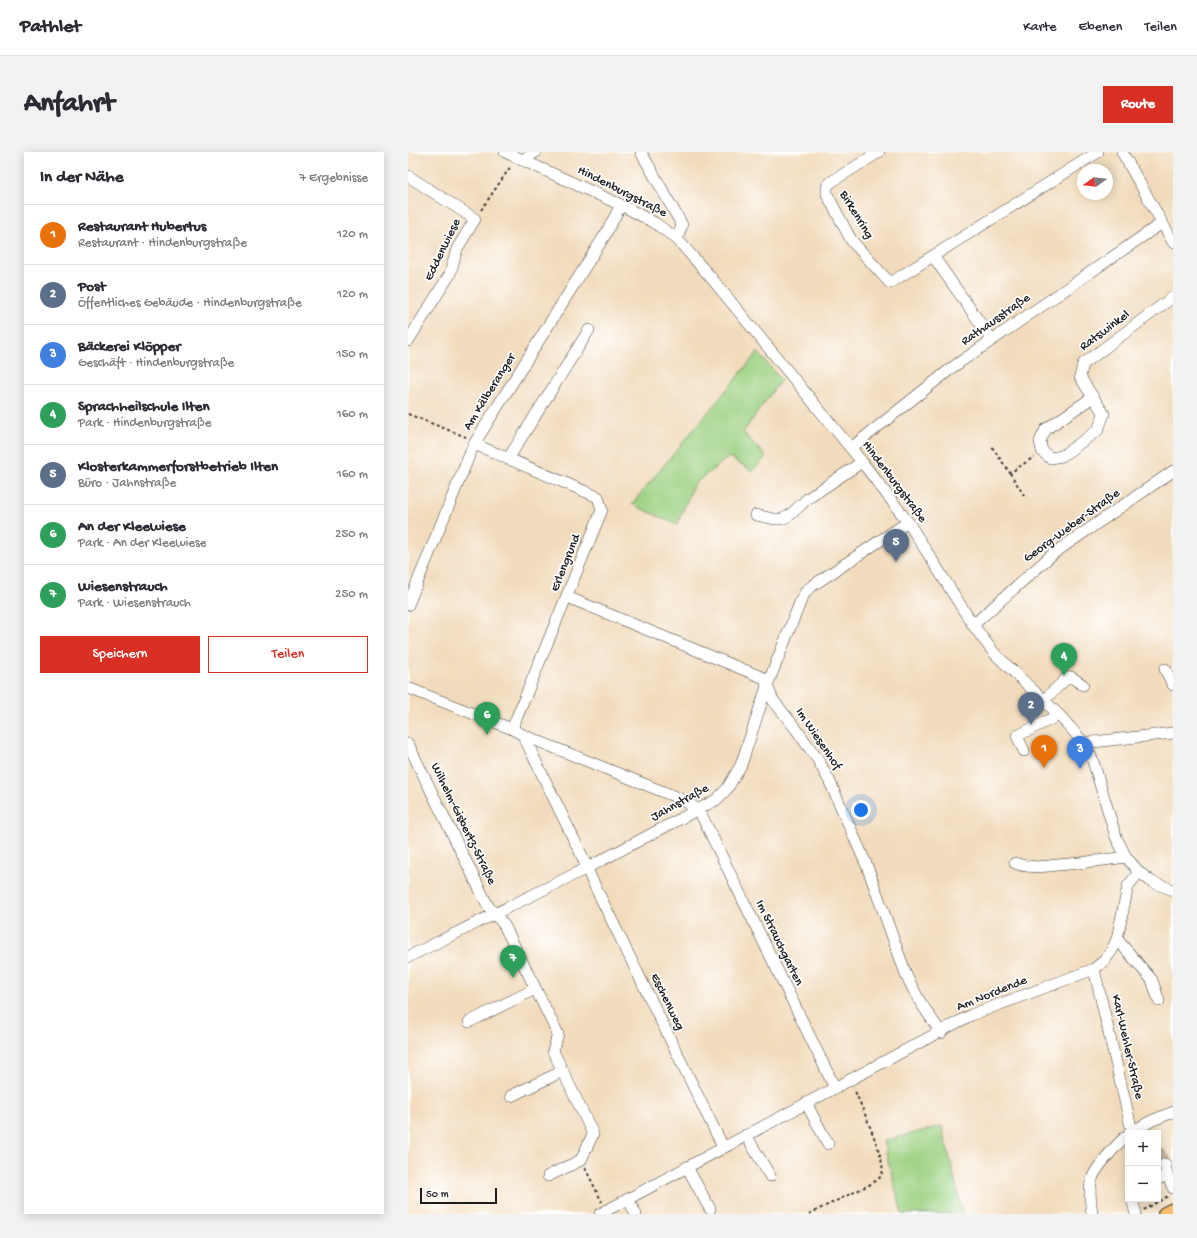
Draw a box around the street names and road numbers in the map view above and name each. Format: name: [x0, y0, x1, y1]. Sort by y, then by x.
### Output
street label: Hindenburgstraße: [575, 163, 669, 221]
street label: Birkenring: [835, 187, 876, 242]
street label: Eddenwiese: [422, 216, 465, 284]
street label: Rathausstraße: [959, 290, 1034, 349]
street label: Ratswinkel: [1077, 307, 1133, 355]
street label: Am Kälberanger: [460, 350, 520, 433]
street label: Hindenburgstraße: [858, 438, 930, 526]
street label: Georg-Weber-Straße: [1021, 486, 1123, 566]
street label: Erlengrund: [548, 531, 585, 594]
street label: Im Wiesenhof: [792, 705, 845, 774]
street label: Wilhelm-Gisbertz-Straße: [427, 761, 499, 888]
street label: Jahnstraße: [648, 781, 712, 825]
street label: Im Strauchgarten: [752, 898, 807, 989]
street label: Eschenweg: [647, 971, 687, 1033]
street label: Am Nordende: [955, 973, 1030, 1015]
street label: Karl-Wehler-Straße: [1108, 993, 1146, 1101]

